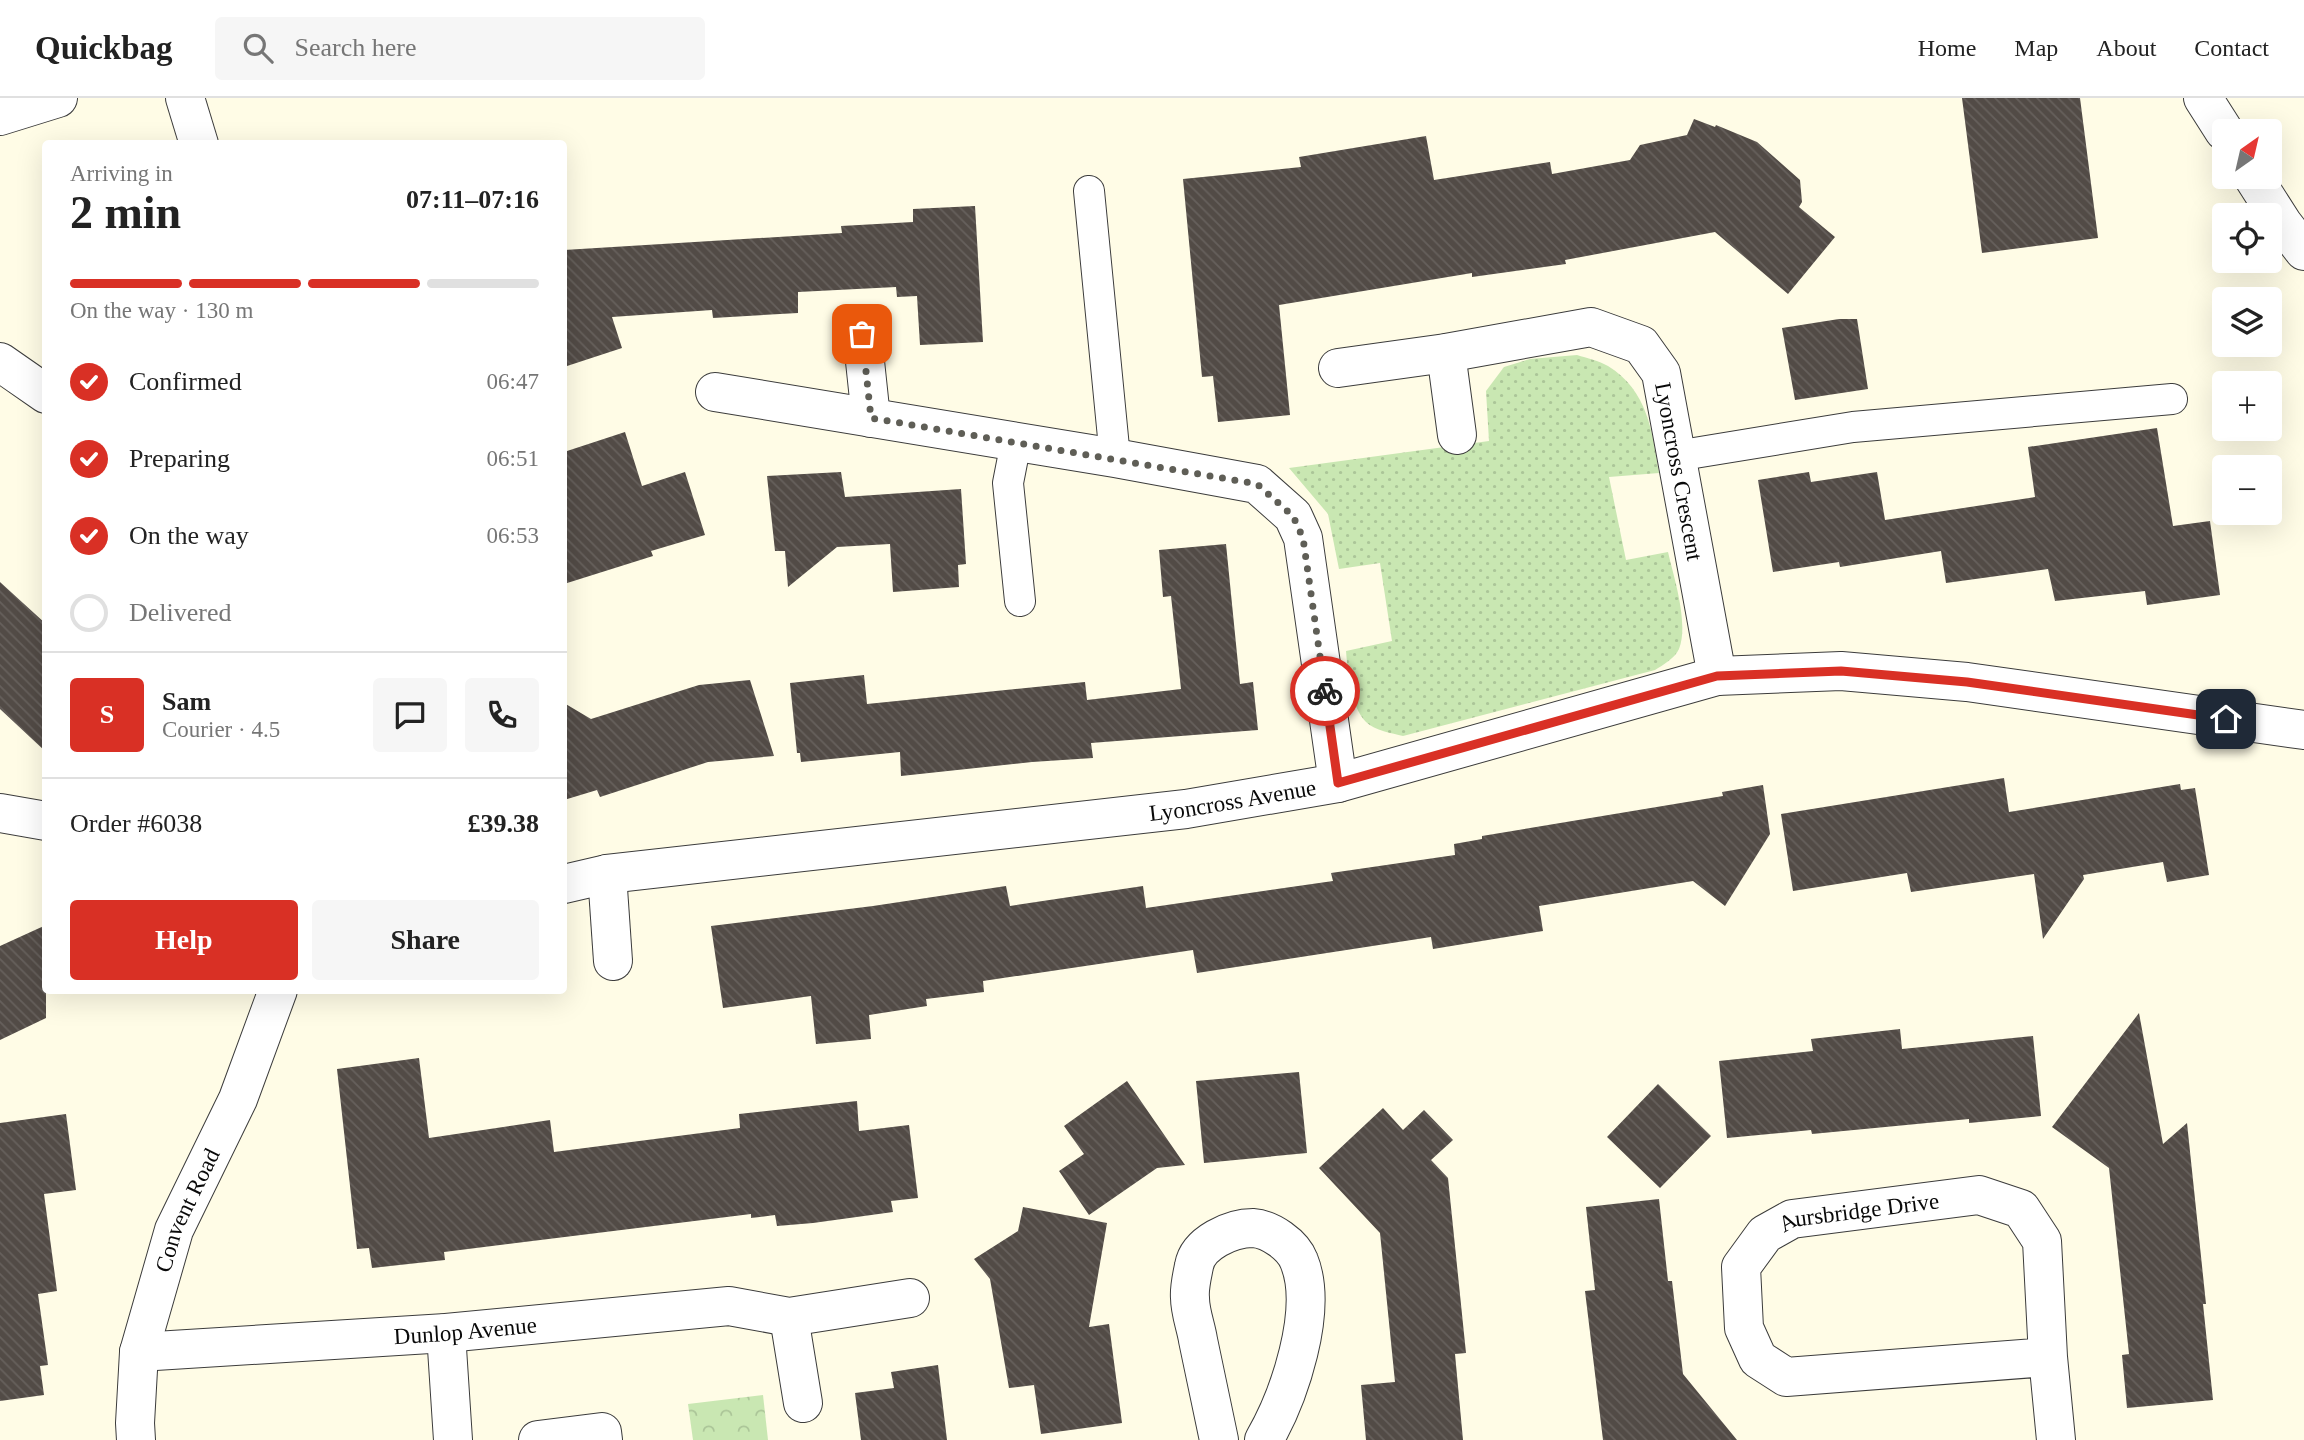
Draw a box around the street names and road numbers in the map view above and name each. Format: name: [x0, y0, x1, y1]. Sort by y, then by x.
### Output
street label: Lyoncross Crescent: [1650, 380, 1708, 563]
street label: Lyoncross Avenue: [1148, 775, 1318, 826]
street label: Convent Road: [151, 1144, 225, 1275]
street label: Aursbridge Drive: [1774, 1188, 1940, 1237]
street label: Dunlop Avenue: [393, 1312, 538, 1349]

